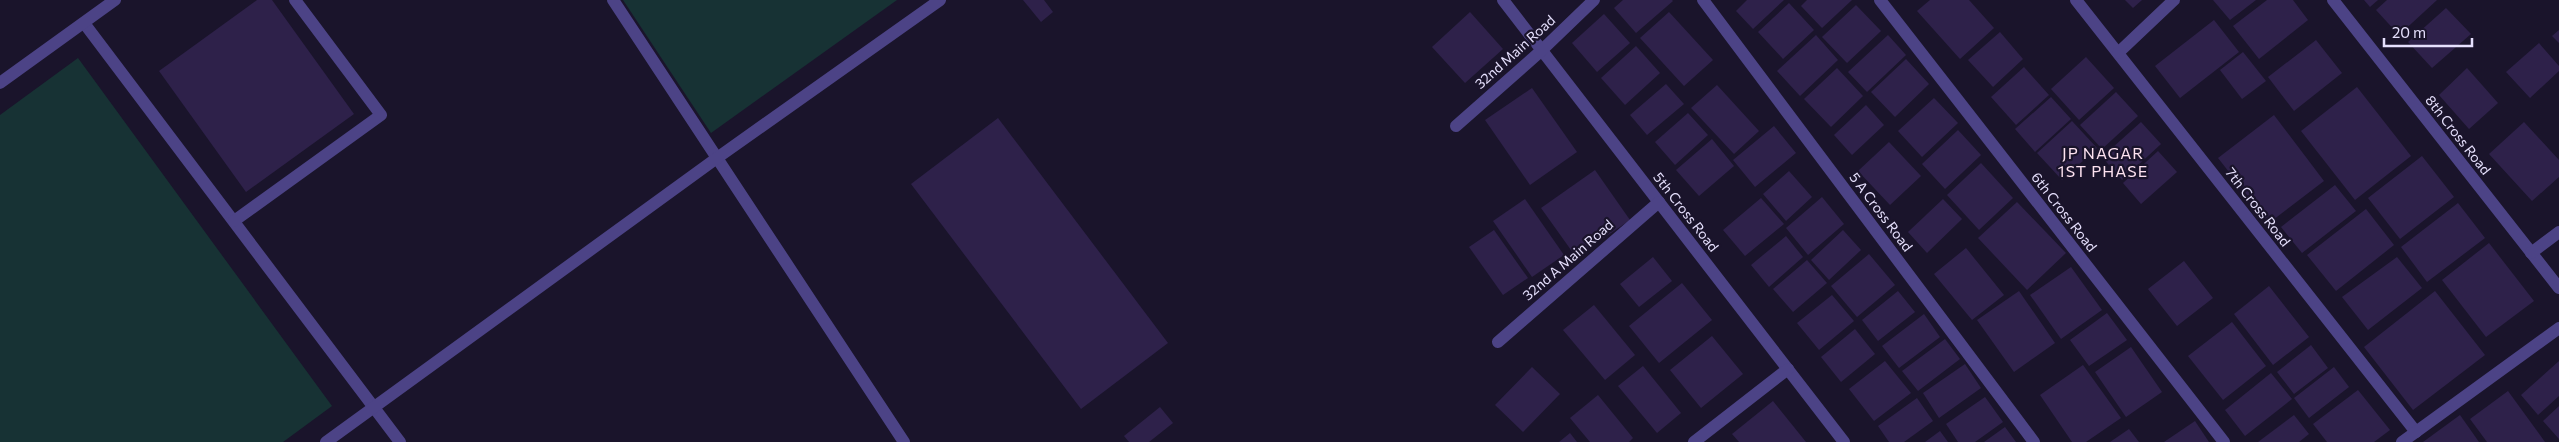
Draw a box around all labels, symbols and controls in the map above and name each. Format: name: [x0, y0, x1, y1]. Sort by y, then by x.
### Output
street label: 32nd Main Road: [1471, 11, 1558, 92]
scale bar: [2384, 15, 2472, 47]
text: 20 m: [2392, 23, 2426, 41]
street label: 8th Cross Road: [2422, 92, 2495, 178]
district label: JP NAGAR 1ST PHASE: [2058, 143, 2148, 180]
street label: 7th Cross Road: [2222, 164, 2294, 249]
street label: 5th Cross Road: [1650, 169, 1723, 255]
street label: 5 A Cross Road: [1846, 169, 1917, 254]
street label: 6th Cross Road: [2028, 169, 2101, 255]
street label: 32nd A Main Road: [1519, 216, 1616, 304]

